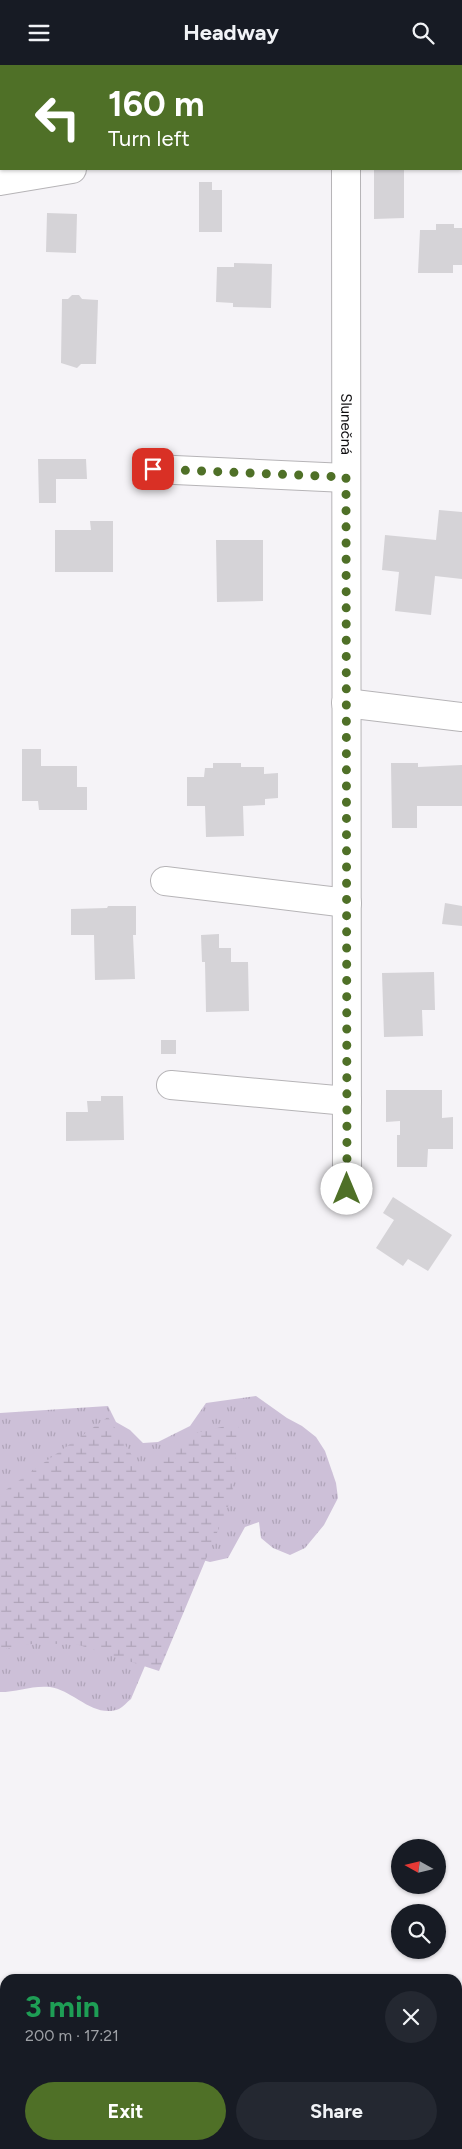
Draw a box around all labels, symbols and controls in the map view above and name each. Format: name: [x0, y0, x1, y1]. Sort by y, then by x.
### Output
icon: menu: [25, 19, 53, 47]
text: Headway: [183, 19, 279, 46]
icon: search: [409, 19, 437, 47]
text: 160 m: [108, 83, 205, 125]
icon: left: [25, 85, 90, 150]
text: Turn left: [108, 125, 190, 152]
street label: Slunečná: [337, 393, 355, 455]
pin: [132, 448, 174, 490]
icon: arrive: [139, 455, 167, 483]
position arrow: [320, 1162, 372, 1214]
north arrow: [391, 1839, 446, 1894]
map controls: [391, 1839, 446, 1959]
button: search: [391, 1904, 446, 1959]
text: 3 min: [25, 1988, 100, 2025]
button: close: [385, 1991, 437, 2043]
text: 200 m · 17:21: [25, 2026, 119, 2045]
button: Exit: [25, 2082, 226, 2140]
button: Share: [236, 2082, 437, 2140]

